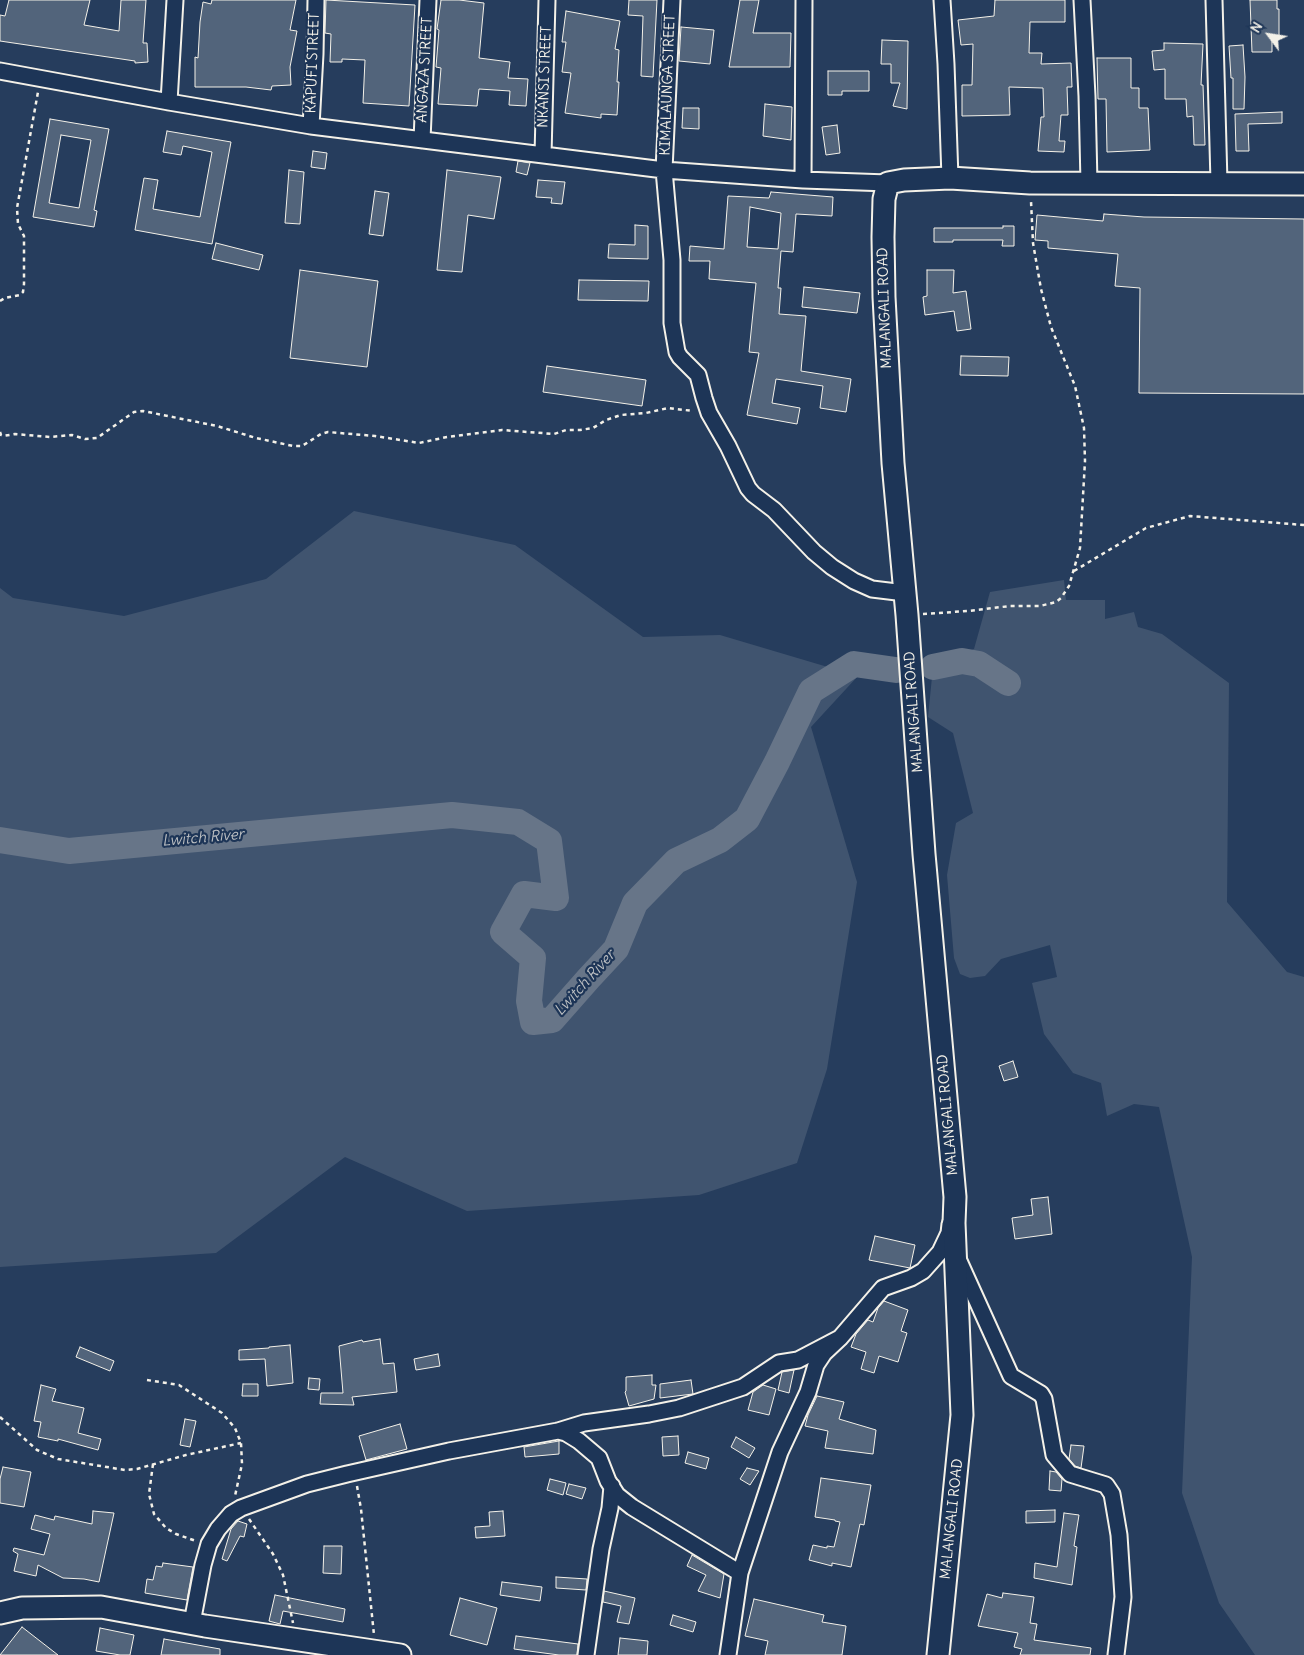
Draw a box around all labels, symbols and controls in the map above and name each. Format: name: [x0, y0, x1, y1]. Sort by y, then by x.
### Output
north arrow: [1244, 10, 1294, 60]
street label: KAPUFI STREET: [303, 12, 323, 114]
street label: KIMALAUNGA STREET: [657, 14, 679, 156]
street label: ANGAZA STREET: [414, 17, 436, 123]
text: N: [1246, 18, 1266, 36]
street label: NKANSI STREET: [535, 26, 555, 128]
street label: MALANGALI ROAD: [874, 247, 896, 369]
street label: MALANGALI ROAD: [901, 651, 927, 773]
water label: Lwitch River: [161, 825, 245, 851]
water label: Lwitch River: [551, 947, 619, 1019]
street label: MALANGALI ROAD: [934, 1054, 962, 1176]
street label: MALANGALI ROAD: [937, 1458, 967, 1580]

